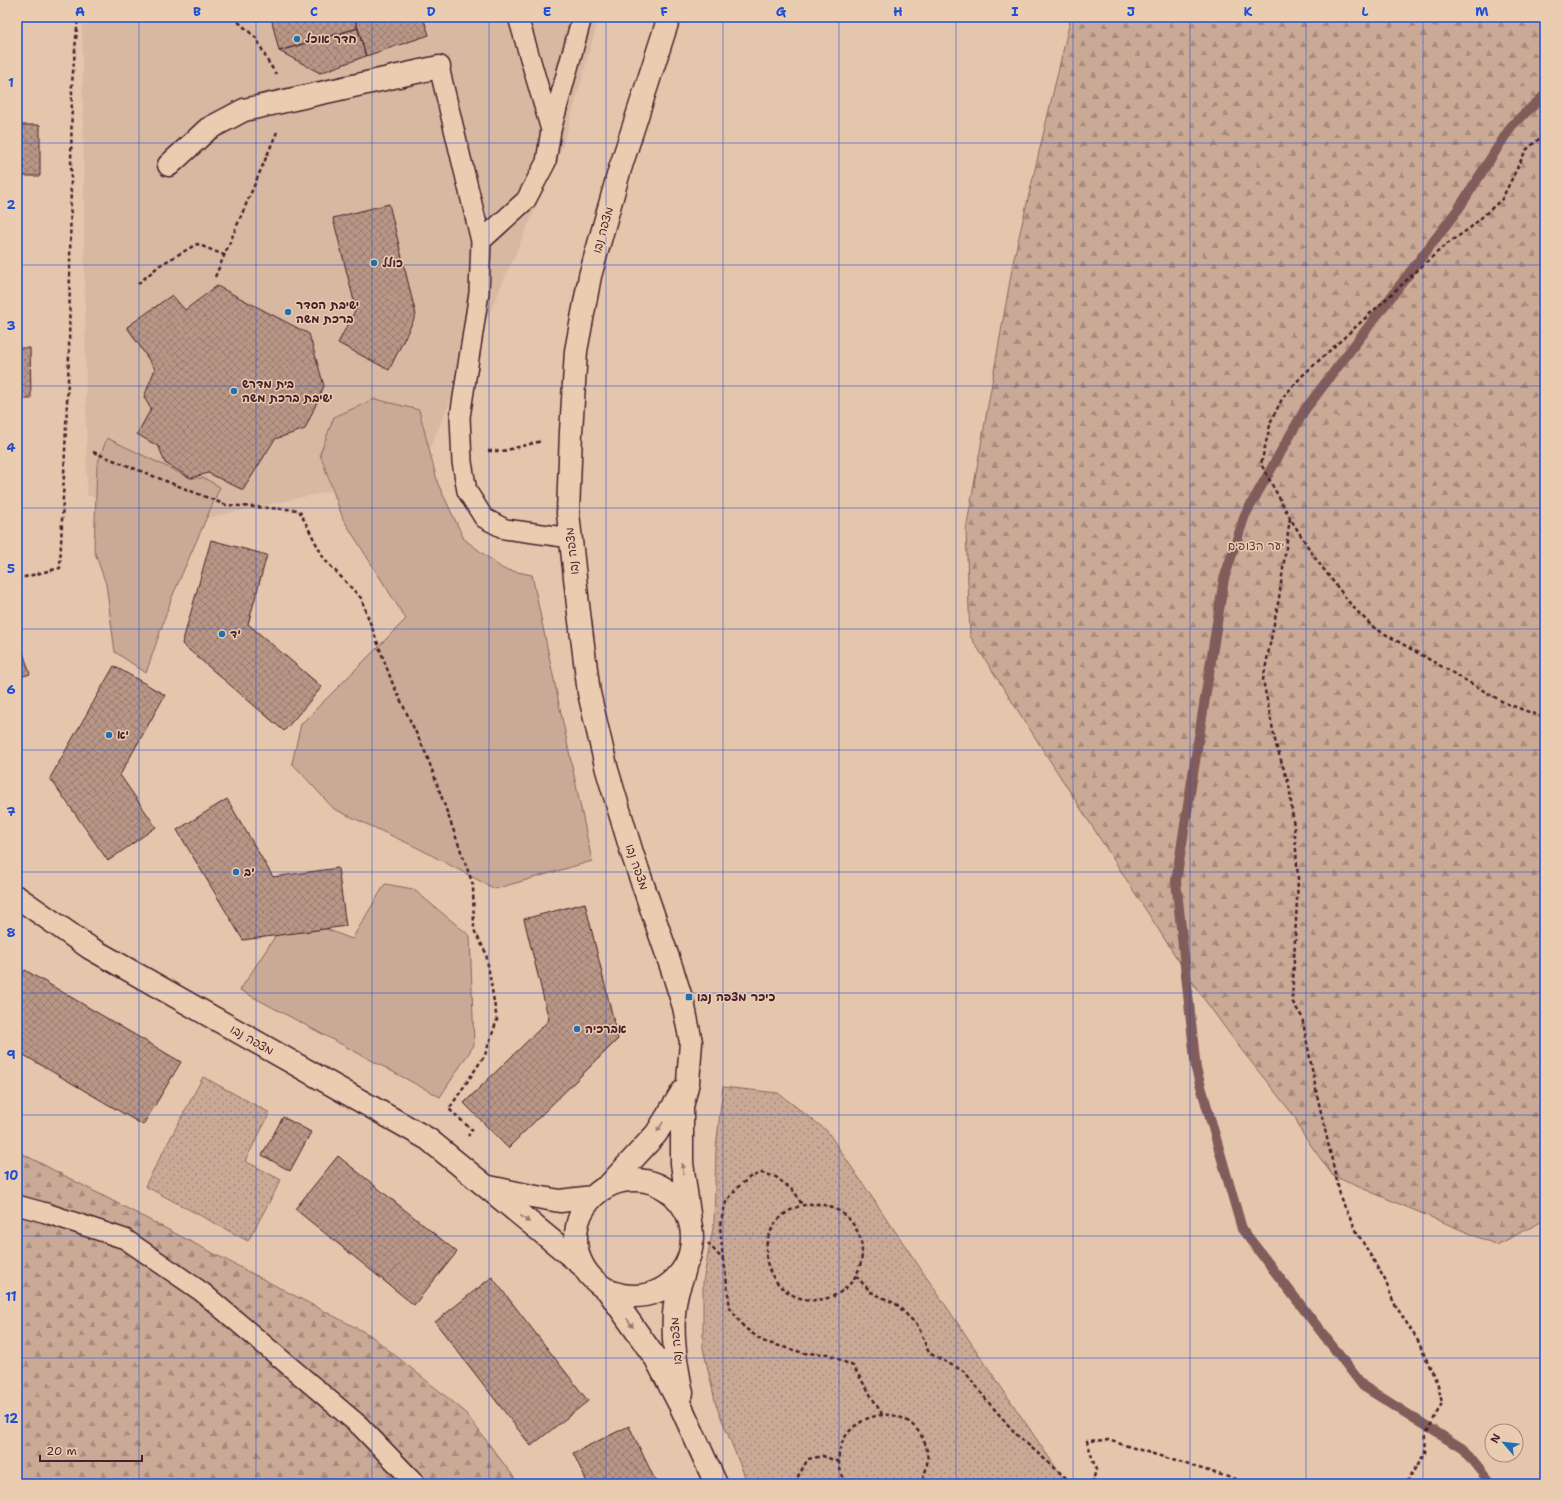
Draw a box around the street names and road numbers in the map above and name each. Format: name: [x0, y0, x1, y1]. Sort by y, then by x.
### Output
street label: מצפה נבו: [589, 205, 617, 255]
street label: מצפה נבו: [562, 526, 582, 576]
street label: מצפה נבו: [622, 842, 652, 892]
street label: מצפה נבו: [227, 1021, 277, 1059]
street label: מצפה נבו: [666, 1317, 686, 1365]

